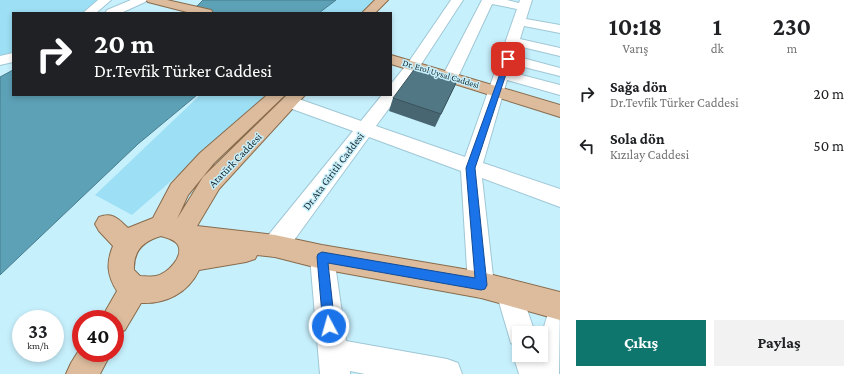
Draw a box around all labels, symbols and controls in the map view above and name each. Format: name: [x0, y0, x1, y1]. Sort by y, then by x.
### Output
text: 10:18: [609, 13, 662, 40]
text: 1: [713, 13, 722, 40]
text: 230: [773, 13, 811, 40]
icon: right: [28, 28, 80, 80]
text: 20 m: [94, 28, 154, 59]
text: Varış: [622, 41, 648, 56]
text: dk: [711, 41, 724, 56]
text: m: [787, 41, 797, 56]
pin: [491, 42, 525, 76]
icon: arrive: [497, 48, 519, 70]
street label: Dr. Erol Uysal Caddesi: [402, 58, 481, 91]
text: Dr.Tevfik Türker Caddesi: [94, 61, 272, 81]
text: Sağa dön: [610, 79, 667, 95]
icon: right: [576, 83, 598, 105]
text: 20 m: [814, 86, 844, 102]
text: Dr.Tevfik Türker Caddesi: [610, 95, 739, 110]
street label: Atatürk Caddesi: [206, 130, 264, 190]
street label: Dr.Ata Giritli Caddesi: [300, 130, 366, 212]
text: Sola dön: [610, 131, 665, 147]
icon: left: [576, 135, 598, 157]
text: 50 m: [814, 138, 844, 154]
text: Kızılay Caddesi: [610, 147, 689, 162]
position arrow: [308, 305, 350, 347]
speed limit sign: 40: [72, 310, 124, 362]
text: 33: [28, 320, 48, 342]
button: Çıkış: [576, 320, 706, 366]
button: Paylaş: [714, 320, 844, 366]
map controls: [512, 326, 548, 362]
button: search: [512, 326, 548, 362]
text: km/h: [27, 340, 49, 351]

